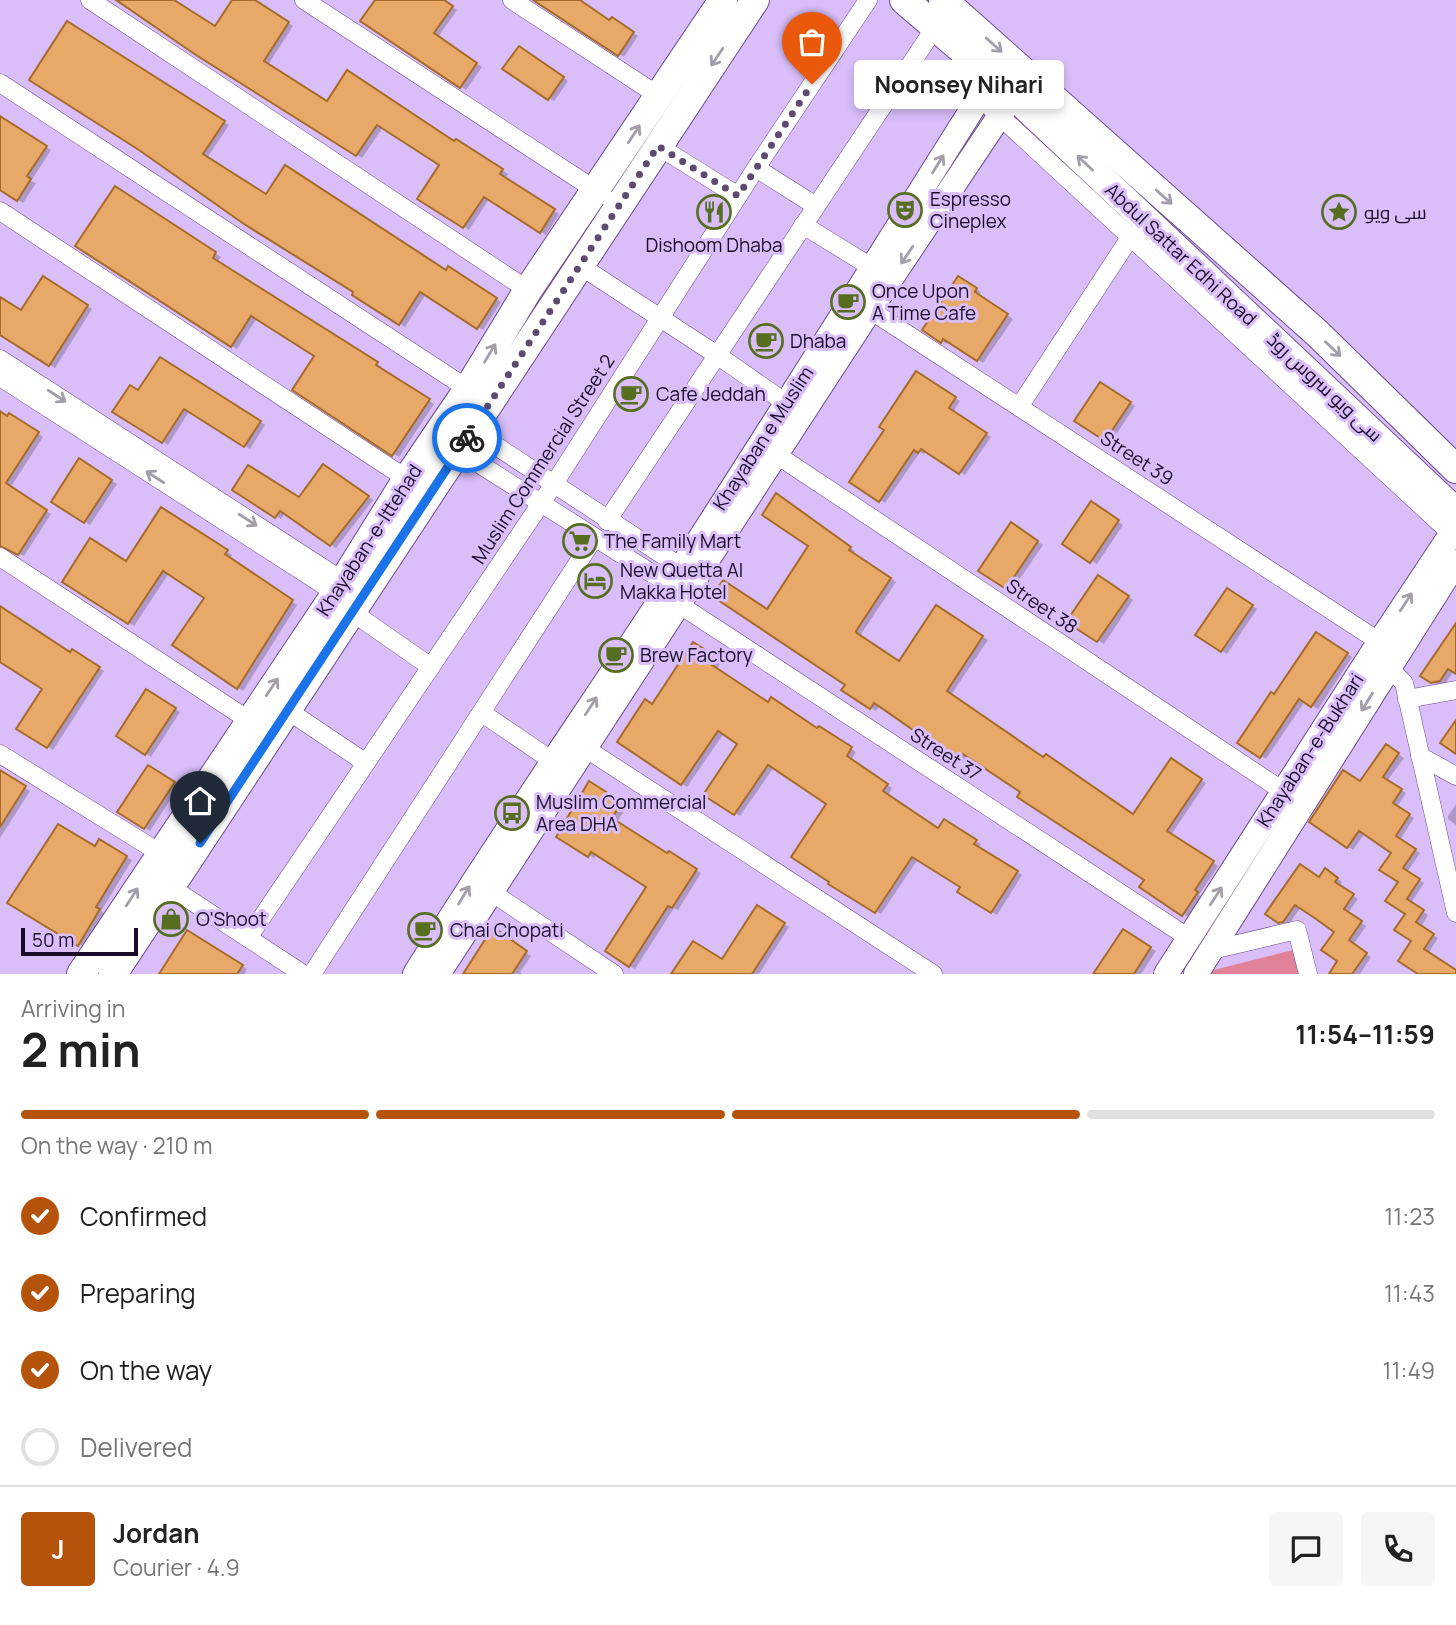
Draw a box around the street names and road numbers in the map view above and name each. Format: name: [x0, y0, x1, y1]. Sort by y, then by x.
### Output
street label: Abdul Sattar Edhi Road: [1100, 177, 1262, 331]
street label: سی ویو سروس روڈ: [1262, 327, 1388, 447]
street label: Muslim Commercial Street 2: [465, 349, 621, 569]
street label: Khayaban e Muslim: [707, 361, 819, 515]
street label: Street 39: [1096, 425, 1178, 491]
street label: Khayaban-e-Ittehad: [310, 459, 428, 621]
street label: Street 38: [1001, 573, 1083, 639]
street label: Khayaban-e-Bukhari: [1251, 668, 1369, 832]
street label: Street 37: [906, 721, 986, 787]

